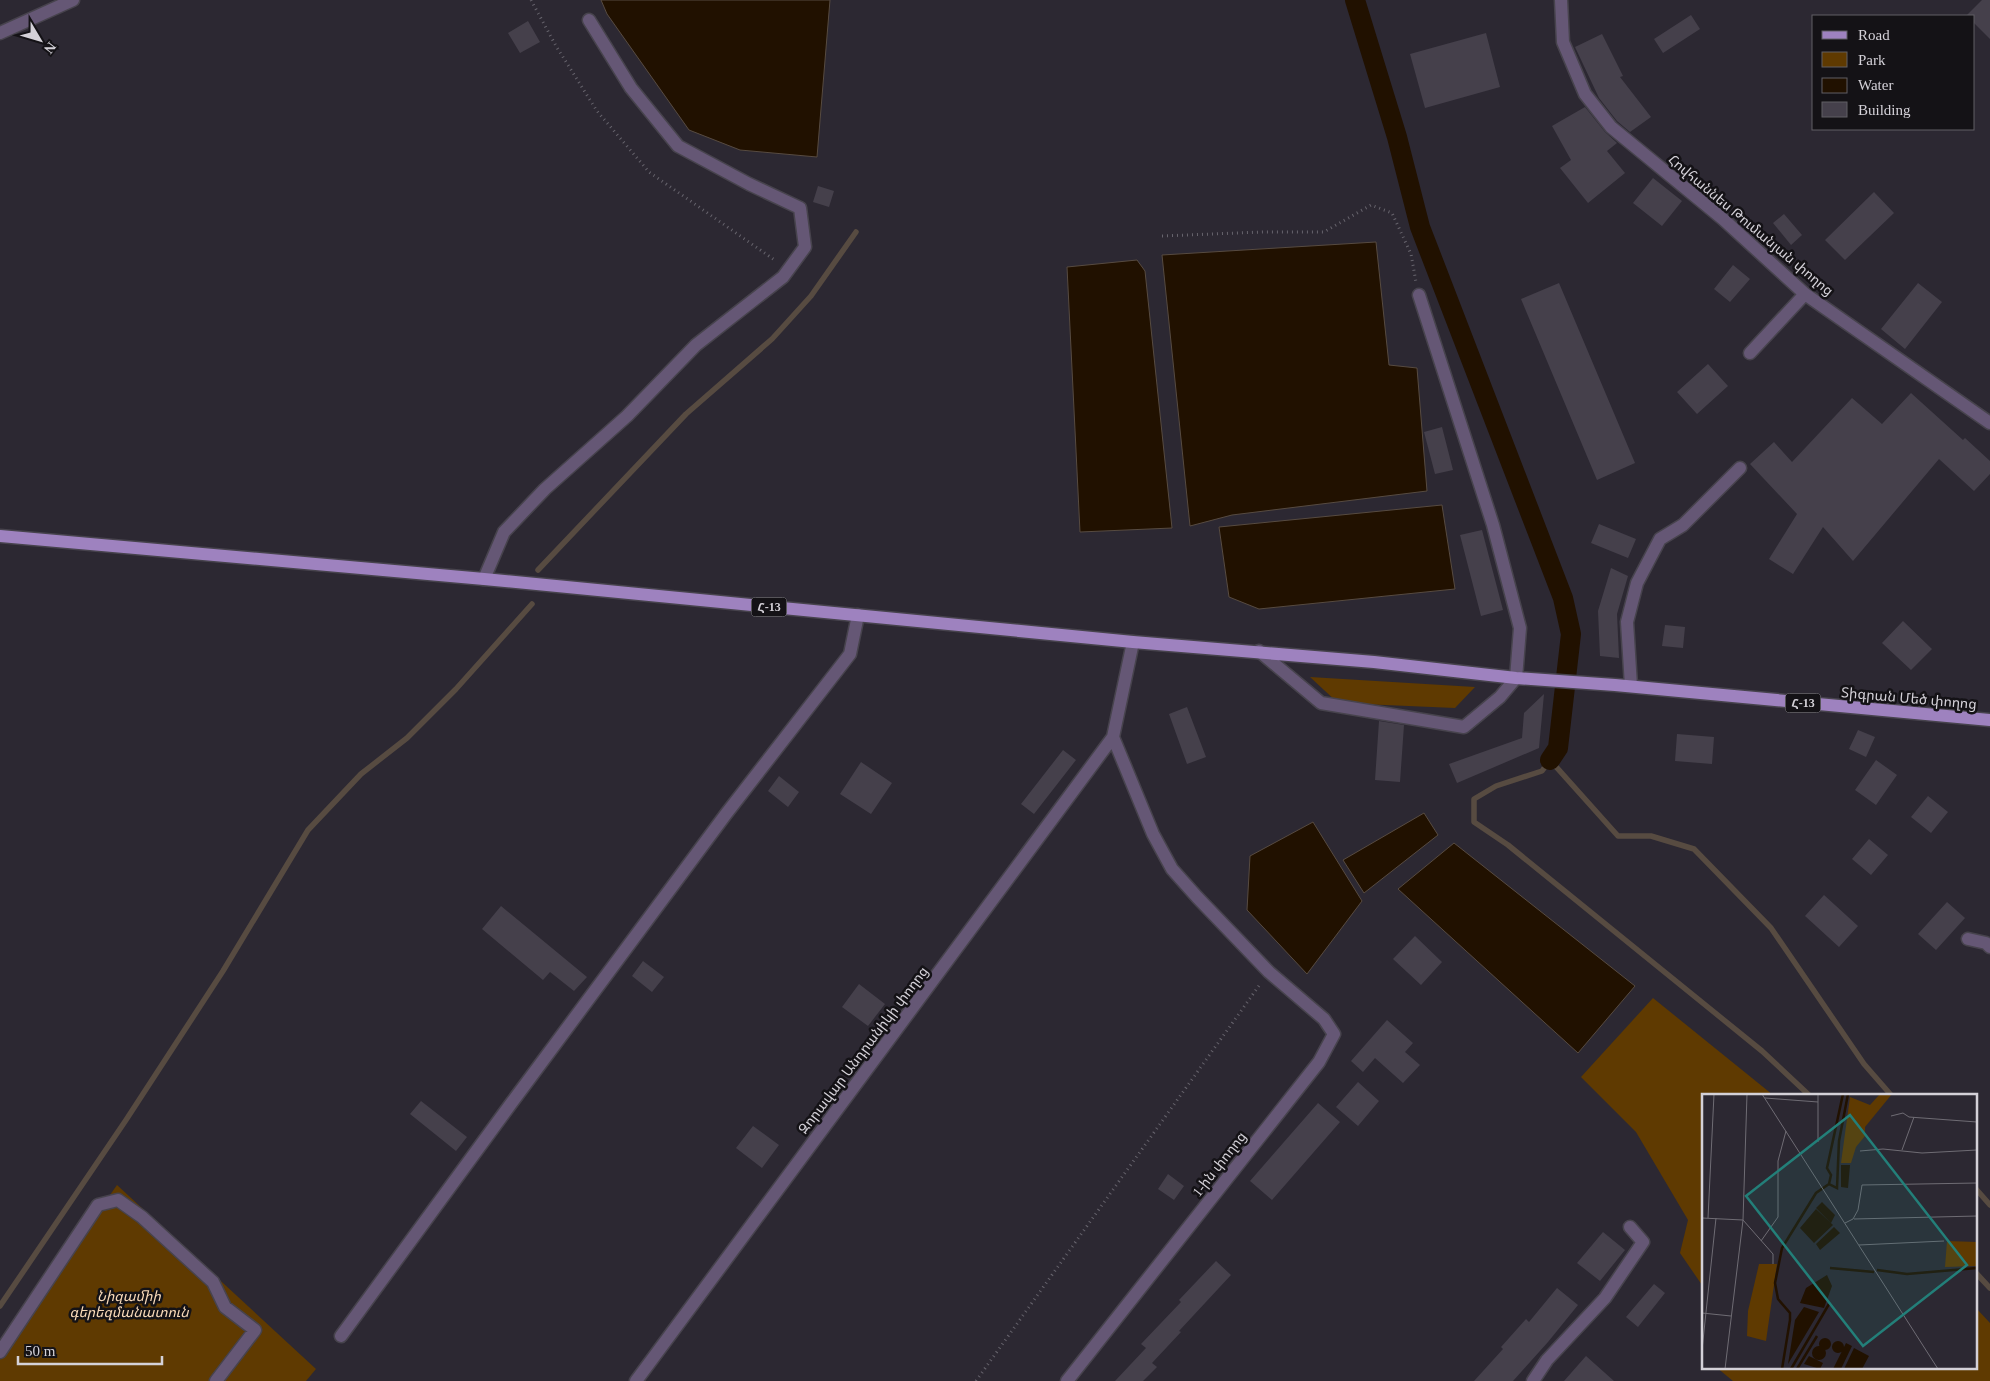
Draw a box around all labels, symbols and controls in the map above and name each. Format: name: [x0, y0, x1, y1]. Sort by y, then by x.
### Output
north arrow: [15, 15, 65, 65]
legend: [1812, 15, 1975, 130]
text: Road: [1858, 27, 1890, 43]
text: N: [41, 39, 59, 56]
text: Park: [1858, 52, 1886, 68]
text: Water: [1858, 77, 1893, 93]
text: Building: [1858, 102, 1911, 118]
street label: Հովհաննես Թումանյան փողոց: [1665, 152, 1836, 299]
road number: Հ-13: [752, 598, 786, 616]
street label: Տիգրան Մեծ փողոց: [1841, 685, 1977, 712]
road number: Հ-13: [1786, 694, 1820, 712]
street label: Զորավար Անդրանիկի փողոց: [796, 964, 931, 1137]
inset map: [1702, 1094, 1978, 1368]
street label: 1-ին փողոց: [1189, 1129, 1249, 1200]
park label: Նիզամիի գերեզմանատուն: [69, 1289, 189, 1321]
scale bar: [18, 1334, 161, 1366]
text: 50 m: [25, 1343, 56, 1359]

